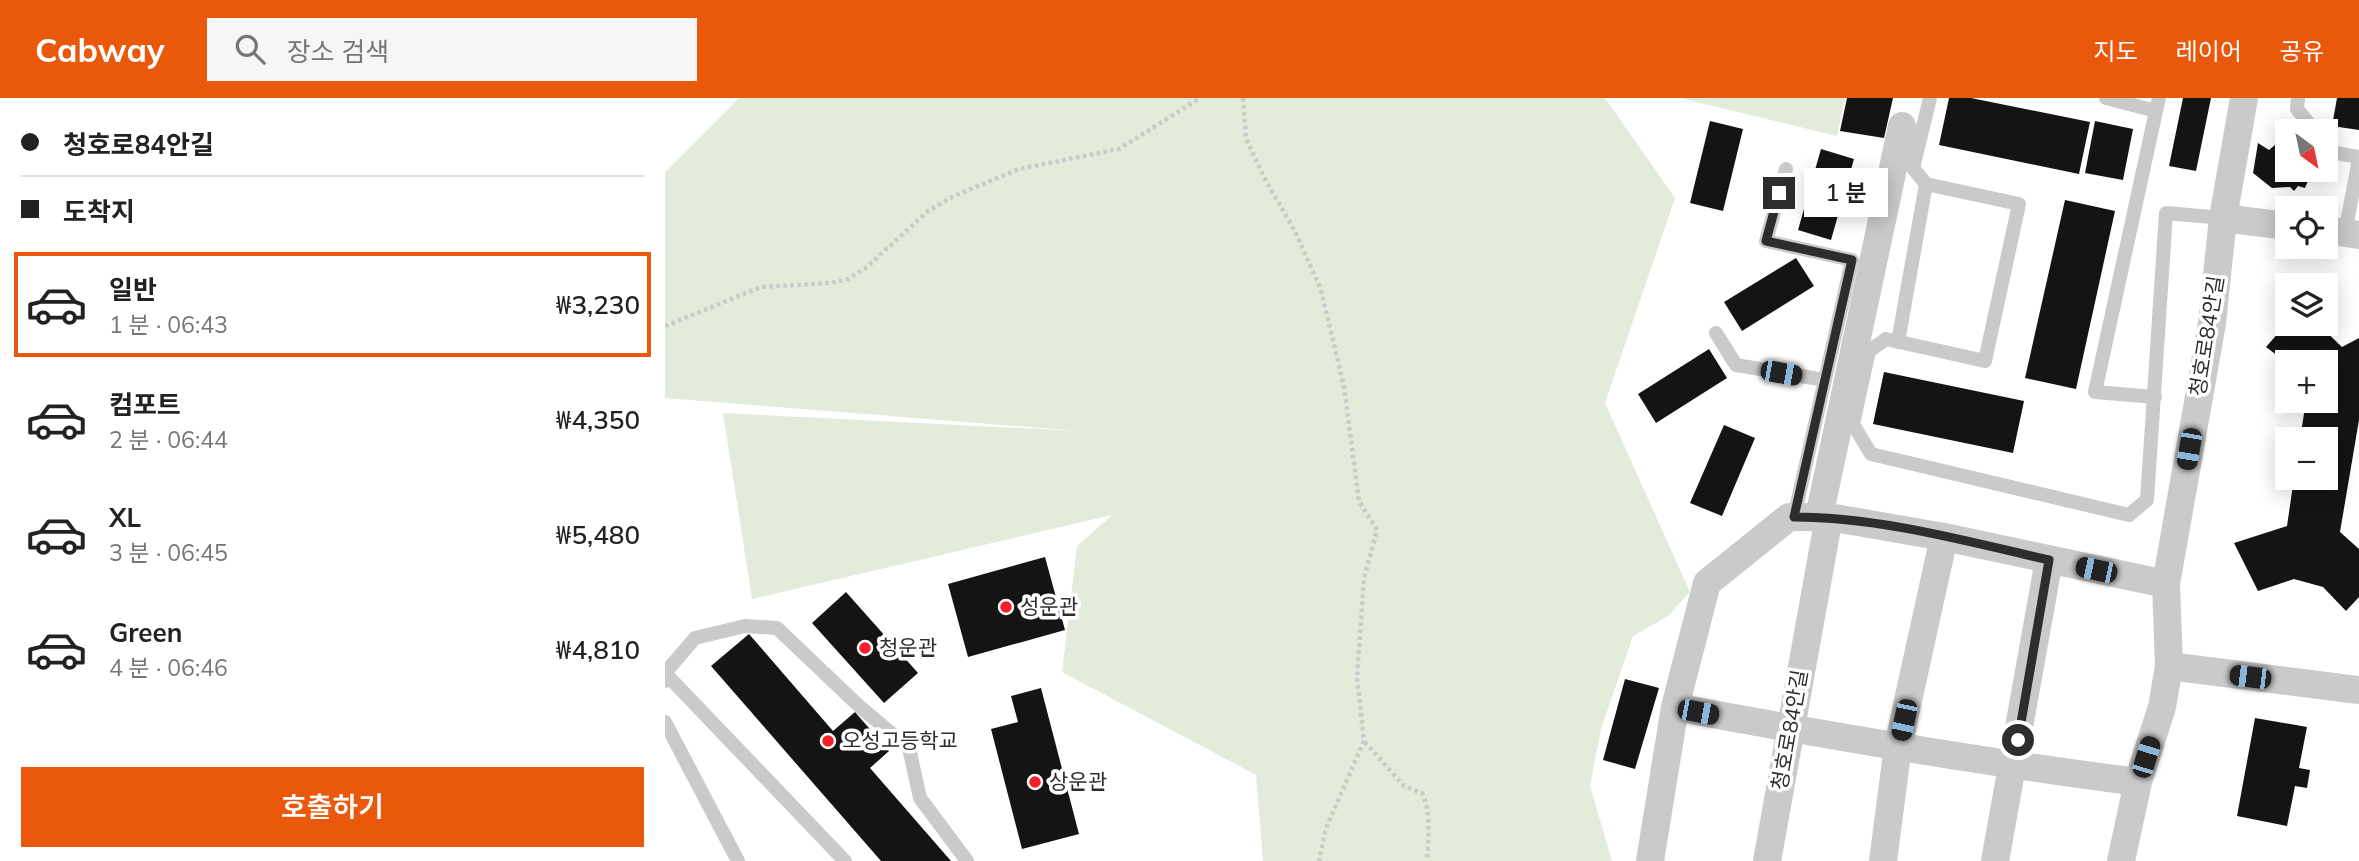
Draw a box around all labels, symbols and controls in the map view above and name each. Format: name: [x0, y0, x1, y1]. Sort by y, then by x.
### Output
search box: [207, 18, 697, 81]
text: Cabway: [35, 29, 165, 70]
icon: search: [231, 30, 269, 68]
text: 장소 검색: [287, 35, 389, 68]
text: 지도: [2093, 36, 2138, 66]
text: 레이어: [2176, 36, 2242, 66]
text: 공유: [2280, 36, 2324, 66]
north arrow: [2275, 119, 2338, 182]
map controls: [2275, 119, 2338, 490]
text: 청호로84안길: [63, 128, 214, 161]
callout: 1 분: [1803, 168, 1887, 217]
route end: [1763, 177, 1795, 209]
text: 1 분: [1825, 178, 1867, 207]
text: 도착지: [63, 195, 135, 228]
button: locate: [2275, 196, 2338, 259]
icon: car: [25, 273, 88, 336]
text: 일반: [109, 273, 157, 306]
button: layers: [2275, 273, 2338, 336]
street label: 청호로84안길: [2184, 274, 2228, 398]
text: ₩3,230: [556, 288, 640, 321]
text: 1 분 · 06:43: [109, 310, 228, 339]
button: +: [2275, 350, 2338, 413]
car: [1759, 359, 1804, 387]
icon: car: [25, 388, 88, 451]
text: 컴포트: [109, 388, 181, 421]
text: ₩4,350: [556, 403, 640, 436]
text: 2 분 · 06:44: [109, 425, 228, 454]
car: [2176, 426, 2203, 472]
button: −: [2275, 427, 2338, 490]
text: XL: [109, 501, 141, 534]
icon: car: [25, 503, 88, 566]
text: ₩5,480: [556, 518, 640, 551]
text: 3 분 · 06:45: [109, 538, 228, 567]
car: [2074, 555, 2119, 585]
place label: 성운관: [1020, 593, 1078, 619]
marker: 성운관: [998, 599, 1014, 615]
text: Green: [109, 616, 182, 649]
icon: car: [25, 618, 88, 681]
text: ₩4,810: [556, 633, 640, 666]
place label: 청운관: [879, 634, 937, 660]
marker: 청운관: [857, 640, 873, 656]
text: 4 분 · 06:46: [109, 653, 228, 682]
car: [2228, 664, 2273, 690]
street label: 청호로84안길: [1766, 668, 1812, 792]
car: [1890, 697, 1919, 743]
car: [1676, 698, 1721, 726]
route start: [2002, 724, 2034, 756]
place label: 오성고등학교: [842, 727, 958, 753]
marker: 오성고등학교: [820, 733, 836, 749]
car: [2130, 734, 2163, 780]
button: 호출하기: [21, 767, 644, 847]
place label: 상운관: [1049, 768, 1107, 794]
marker: 상운관: [1027, 774, 1043, 790]

